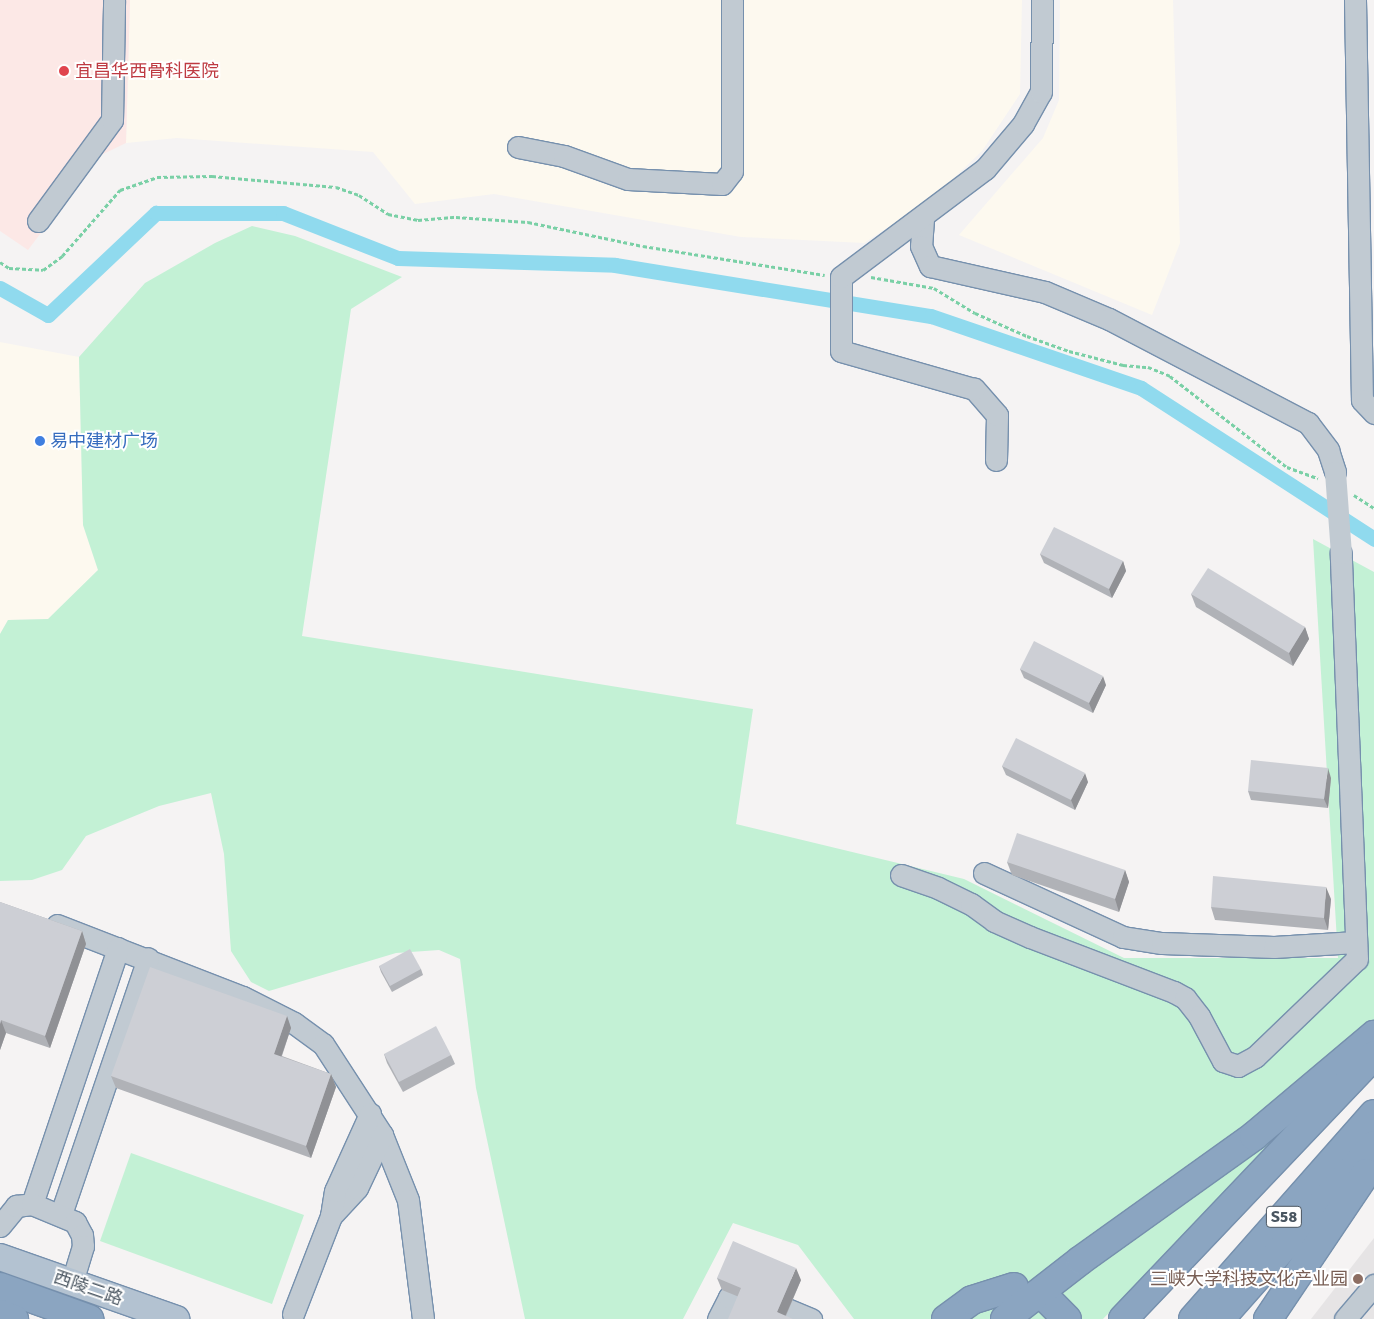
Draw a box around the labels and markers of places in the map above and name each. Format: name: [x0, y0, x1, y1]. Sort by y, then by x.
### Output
place label: 宜昌华西骨科医院: [75, 60, 219, 82]
marker: 宜昌华西骨科医院: [57, 64, 71, 78]
place label: 易中建材广场: [50, 430, 158, 452]
marker: 易中建材广场: [34, 435, 46, 447]
place label: 三峡大学科技文化产业园: [1150, 1268, 1348, 1290]
marker: 三峡大学科技文化产业园: [1352, 1273, 1364, 1285]

